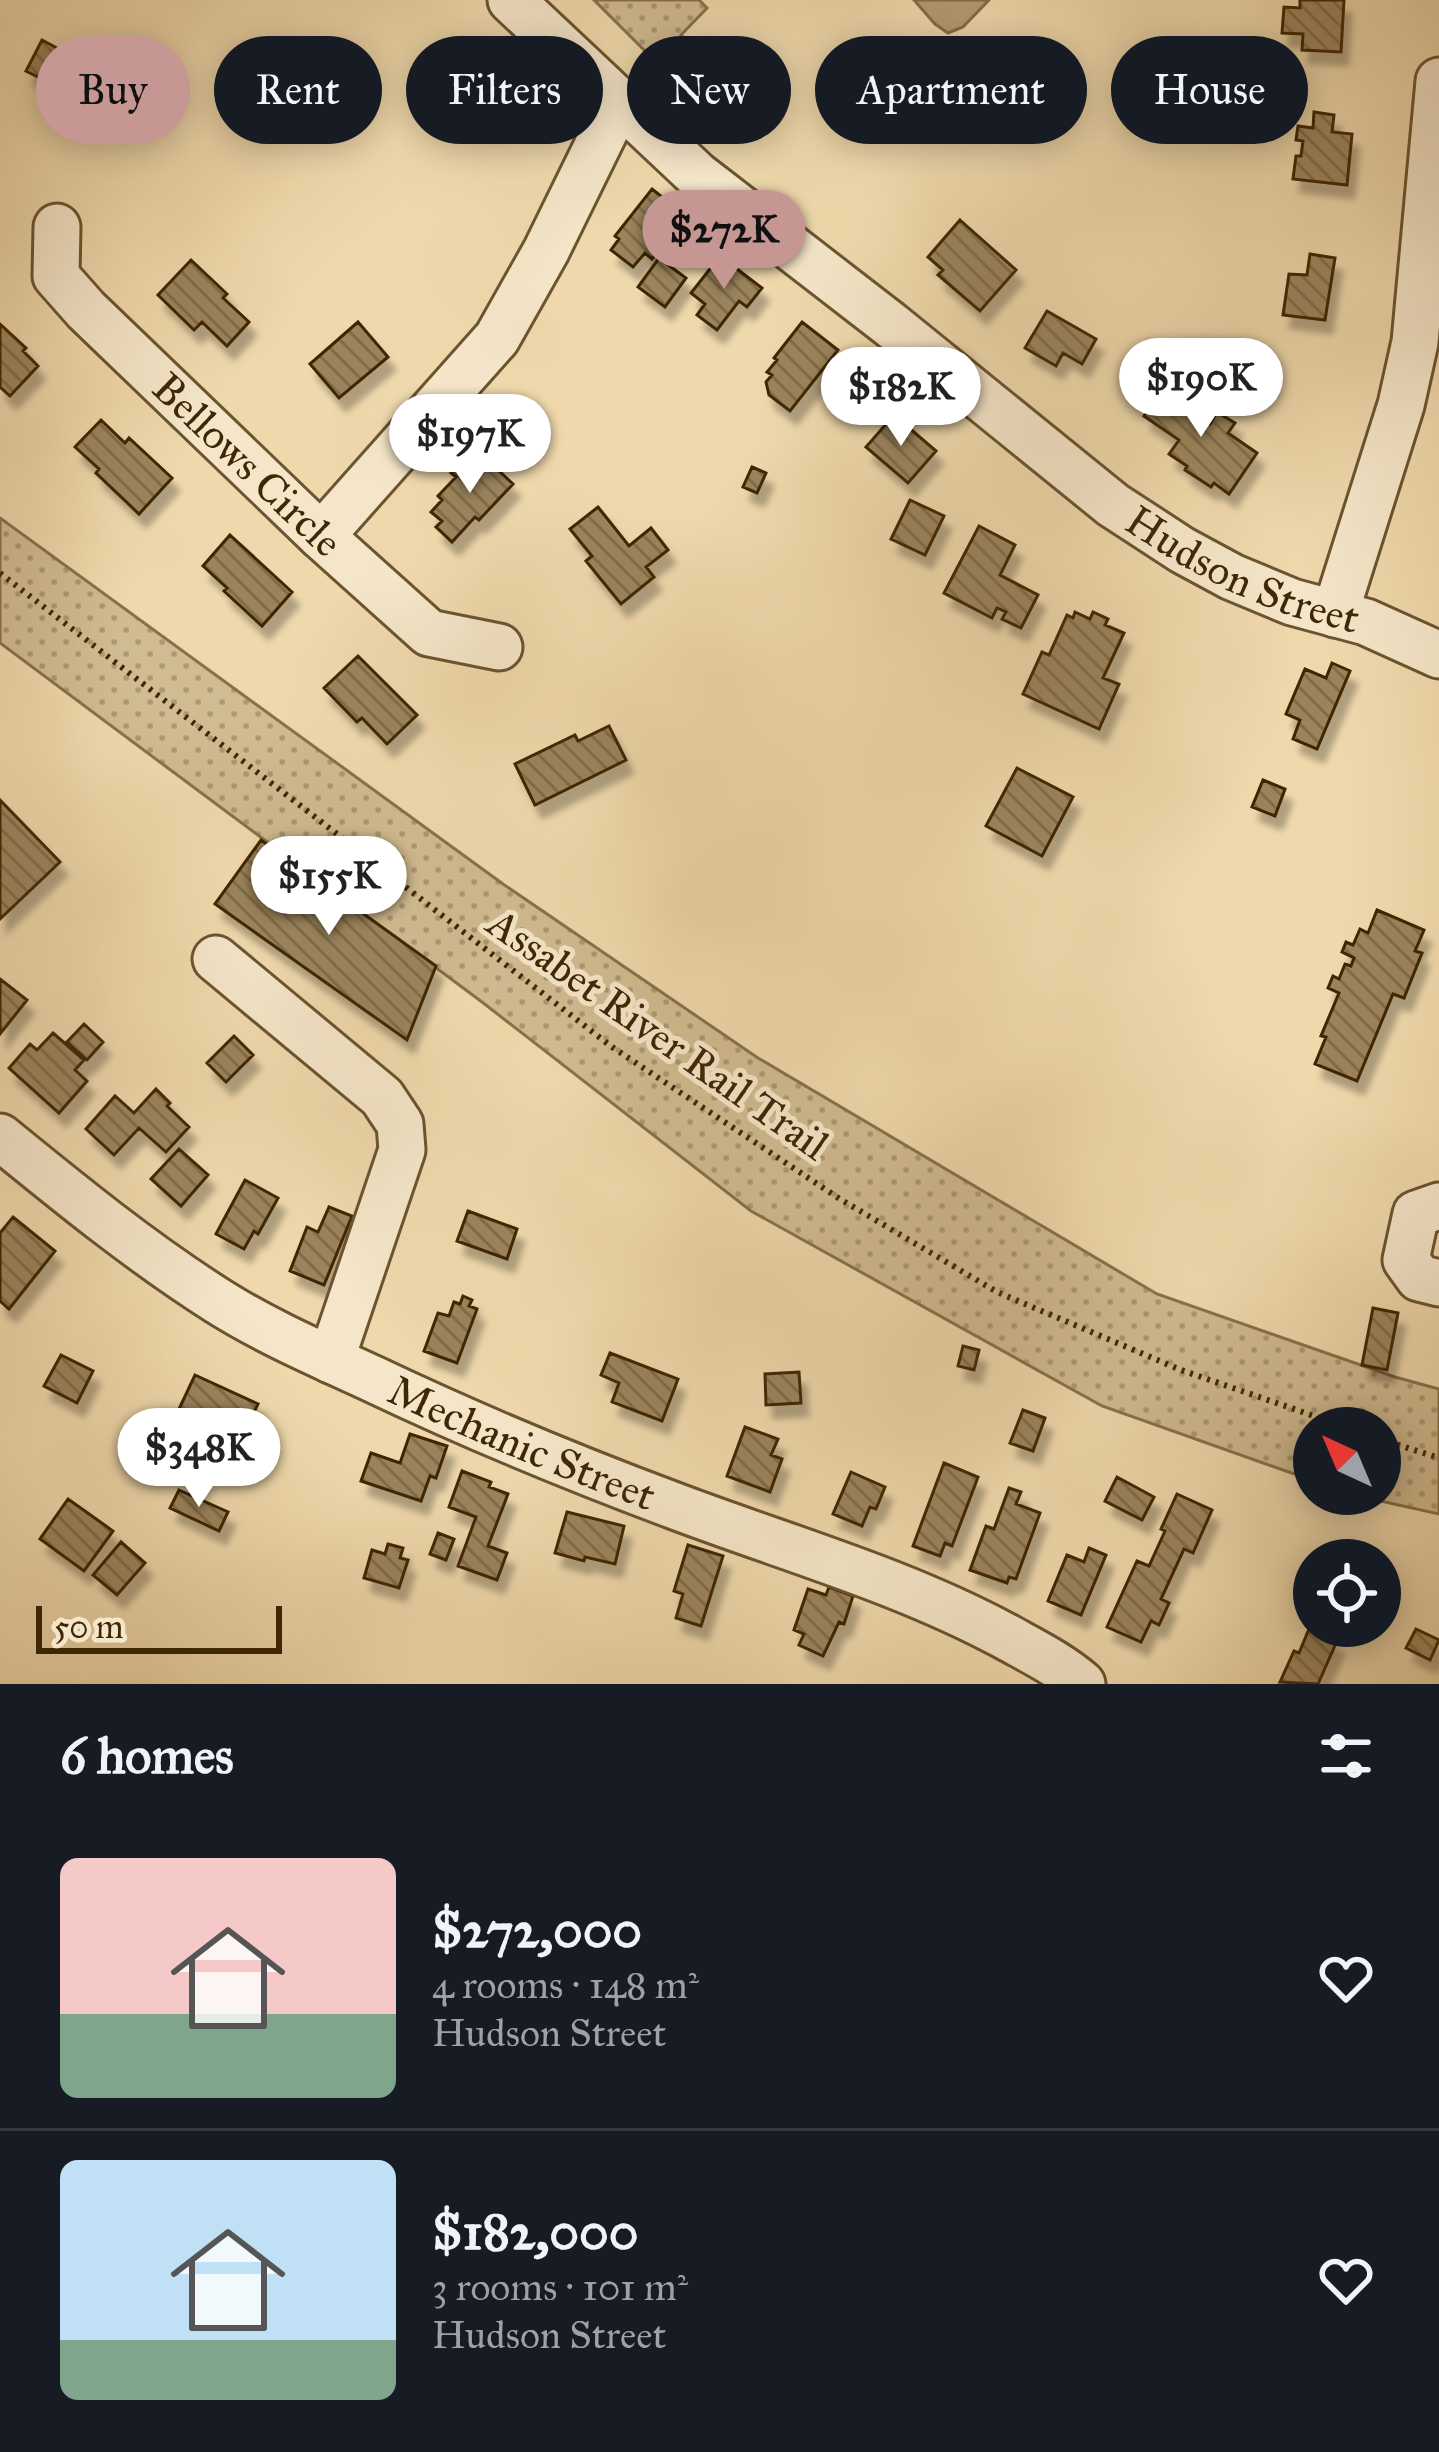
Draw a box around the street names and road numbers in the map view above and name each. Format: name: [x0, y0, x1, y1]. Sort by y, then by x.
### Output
street label: Bellows Circle: [142, 362, 353, 568]
street label: Hudson Street: [1116, 494, 1365, 645]
street label: Assabet River Rail Trail: [476, 896, 839, 1172]
street label: Mechanic Street: [380, 1364, 663, 1522]

